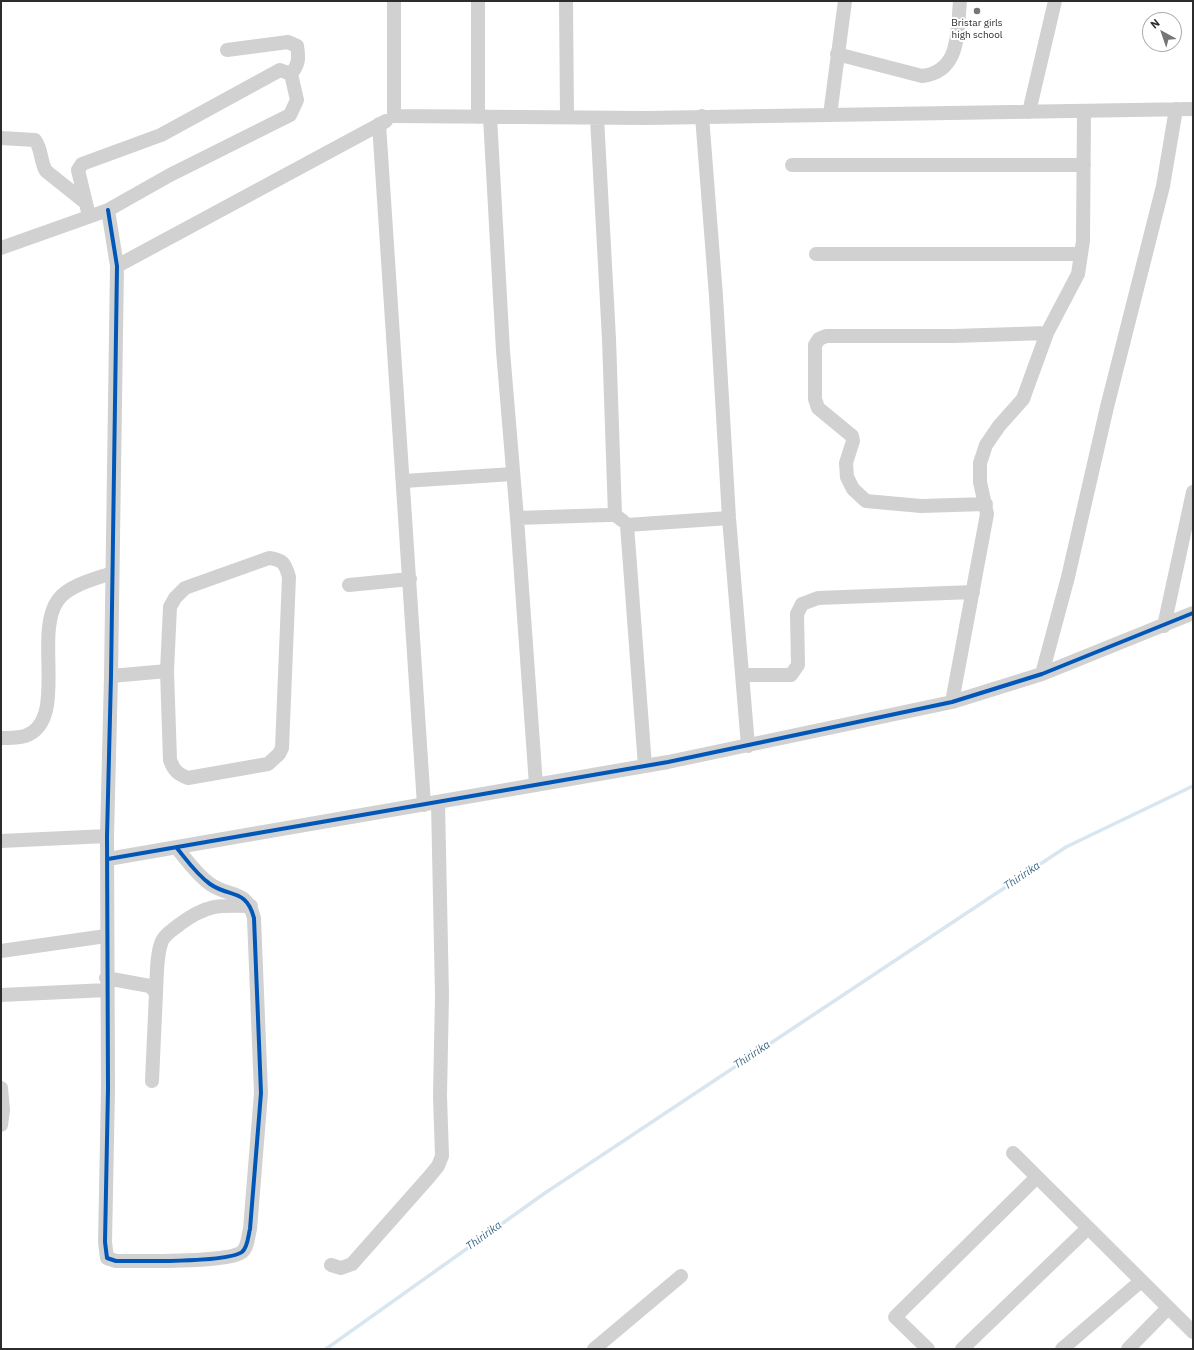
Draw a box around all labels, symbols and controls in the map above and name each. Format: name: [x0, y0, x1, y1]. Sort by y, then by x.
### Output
marker: Bristar girls high school: [972, 6, 982, 16]
north arrow: [1142, 12, 1182, 52]
text: N: [1147, 16, 1162, 31]
place label: Bristar girls high school: [951, 17, 1003, 40]
water label: Thiririka: [1001, 859, 1043, 893]
water label: Thiririka: [731, 1038, 773, 1072]
water label: Thiririka: [464, 1219, 504, 1253]

